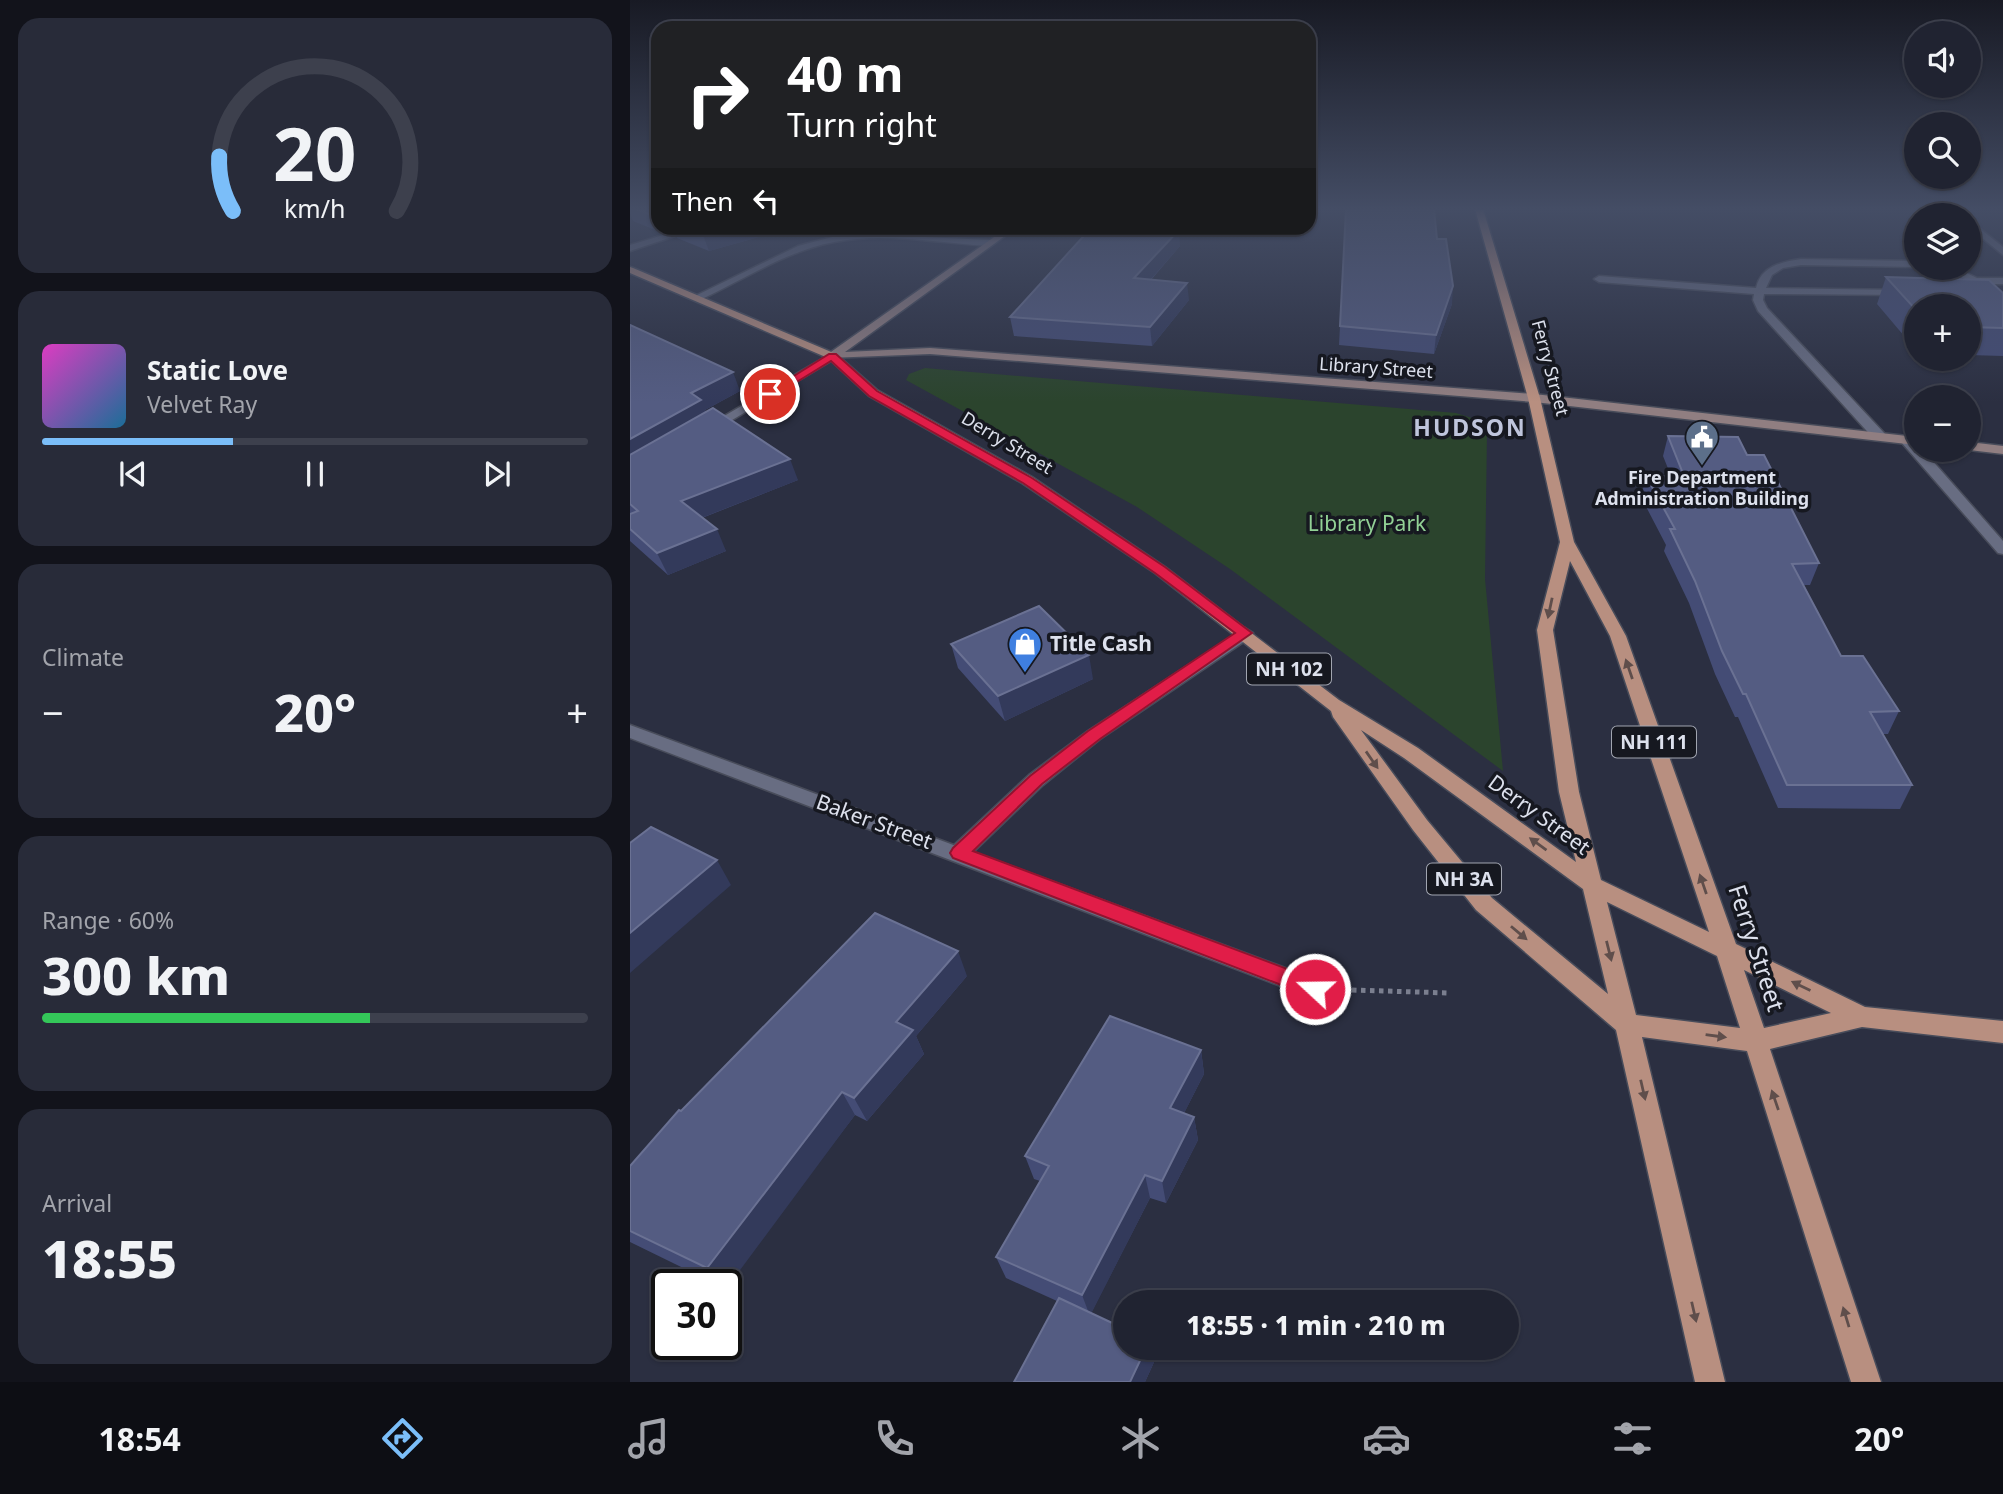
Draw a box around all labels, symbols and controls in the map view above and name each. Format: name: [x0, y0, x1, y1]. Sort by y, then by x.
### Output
map controls: [1904, 21, 1981, 462]
button: sound: [1904, 21, 1981, 98]
text: 40 m: [787, 40, 904, 106]
icon: right: [672, 49, 763, 140]
text: Turn right: [787, 103, 937, 146]
text: 20: [273, 104, 357, 203]
button: search: [1904, 112, 1981, 189]
icon: left: [747, 182, 785, 220]
text: Then: [672, 183, 733, 219]
text: km/h: [284, 191, 346, 225]
button: layers: [1904, 203, 1981, 280]
button: +: [1904, 294, 1981, 371]
street label: Ferry Street: [1527, 317, 1575, 419]
street label: Library Street: [1318, 351, 1434, 383]
text: Static Love: [147, 352, 288, 388]
pin: [740, 364, 800, 424]
icon: arrive: [751, 375, 789, 413]
button: −: [1904, 385, 1981, 462]
text: Velvet Ray: [147, 388, 257, 420]
street label: Derry Street: [957, 406, 1058, 479]
district label: HUDSON: [1413, 411, 1527, 443]
public building icon: Fire Department Administration Building: [1683, 418, 1721, 467]
icon: previous: [114, 455, 152, 493]
icon: pause: [296, 455, 334, 493]
icon: next: [478, 455, 516, 493]
place label: Fire Department Administration Building: [1595, 465, 1809, 510]
park label: Library Park: [1308, 509, 1427, 537]
one-way arrow: [1545, 597, 1556, 619]
shop icon: Title Cash: [1006, 625, 1044, 674]
place label: Title Cash: [1050, 629, 1152, 657]
text: Climate: [42, 641, 124, 673]
road number: NH 102: [1247, 654, 1331, 684]
one-way arrow: [1623, 659, 1634, 680]
text: 20°: [274, 676, 356, 747]
text: −: [42, 686, 64, 738]
text: +: [566, 686, 588, 738]
road number: NH 111: [1612, 726, 1696, 758]
one-way arrow: [1365, 751, 1379, 769]
street label: Derry Street: [1483, 768, 1596, 861]
street label: Baker Street: [813, 787, 936, 855]
one-way arrow: [1529, 838, 1547, 852]
road number: NH 3A: [1427, 864, 1501, 894]
one-way arrow: [1697, 874, 1708, 895]
street label: Ferry Street: [1721, 880, 1794, 1015]
text: Range · 60%: [42, 904, 174, 936]
one-way arrow: [1509, 925, 1527, 940]
text: 300 km: [42, 939, 230, 1010]
one-way arrow: [1604, 940, 1615, 962]
position arrow: [1278, 952, 1352, 1026]
one-way arrow: [1791, 981, 1811, 992]
one-way arrow: [1705, 1031, 1727, 1042]
one-way arrow: [1637, 1079, 1648, 1101]
one-way arrow: [1770, 1090, 1780, 1111]
text: Arrival: [42, 1187, 112, 1219]
text: 18:55: [42, 1222, 177, 1293]
speed limit sign: 30: [651, 1269, 742, 1360]
one-way arrow: [1689, 1301, 1700, 1323]
one-way arrow: [1840, 1306, 1850, 1327]
text: 18:55 · 1 min · 210 m: [1186, 1307, 1446, 1343]
icon: directions: [378, 1414, 427, 1463]
icon: music: [624, 1414, 673, 1463]
icon: phone: [870, 1414, 919, 1463]
icon: climate: [1116, 1414, 1165, 1463]
icon: car: [1362, 1414, 1411, 1463]
icon: filters: [1608, 1414, 1657, 1463]
text: 18:54: [99, 1417, 181, 1460]
text: 20°: [1854, 1417, 1904, 1460]

